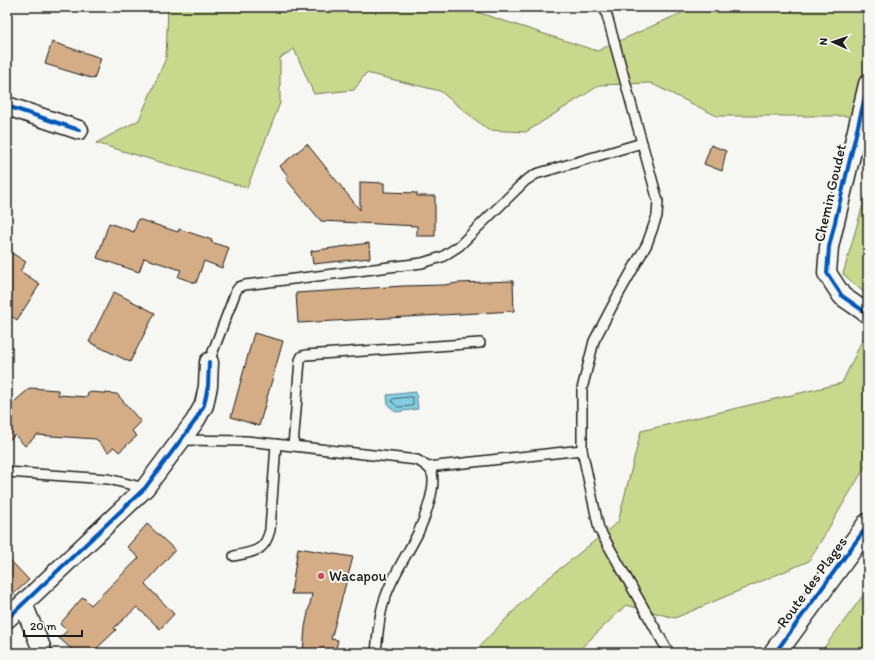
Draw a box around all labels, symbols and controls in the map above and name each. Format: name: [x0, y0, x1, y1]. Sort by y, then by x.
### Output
north arrow: [813, 22, 853, 62]
text: N: [817, 37, 830, 46]
street label: Chemin Goudet: [810, 142, 850, 244]
street label: Route des Plages: [773, 533, 851, 631]
place label: Wacapou: [329, 567, 387, 585]
marker: Wacapou: [316, 571, 326, 581]
scale bar: [24, 612, 82, 638]
text: 20 m: [30, 619, 57, 633]

